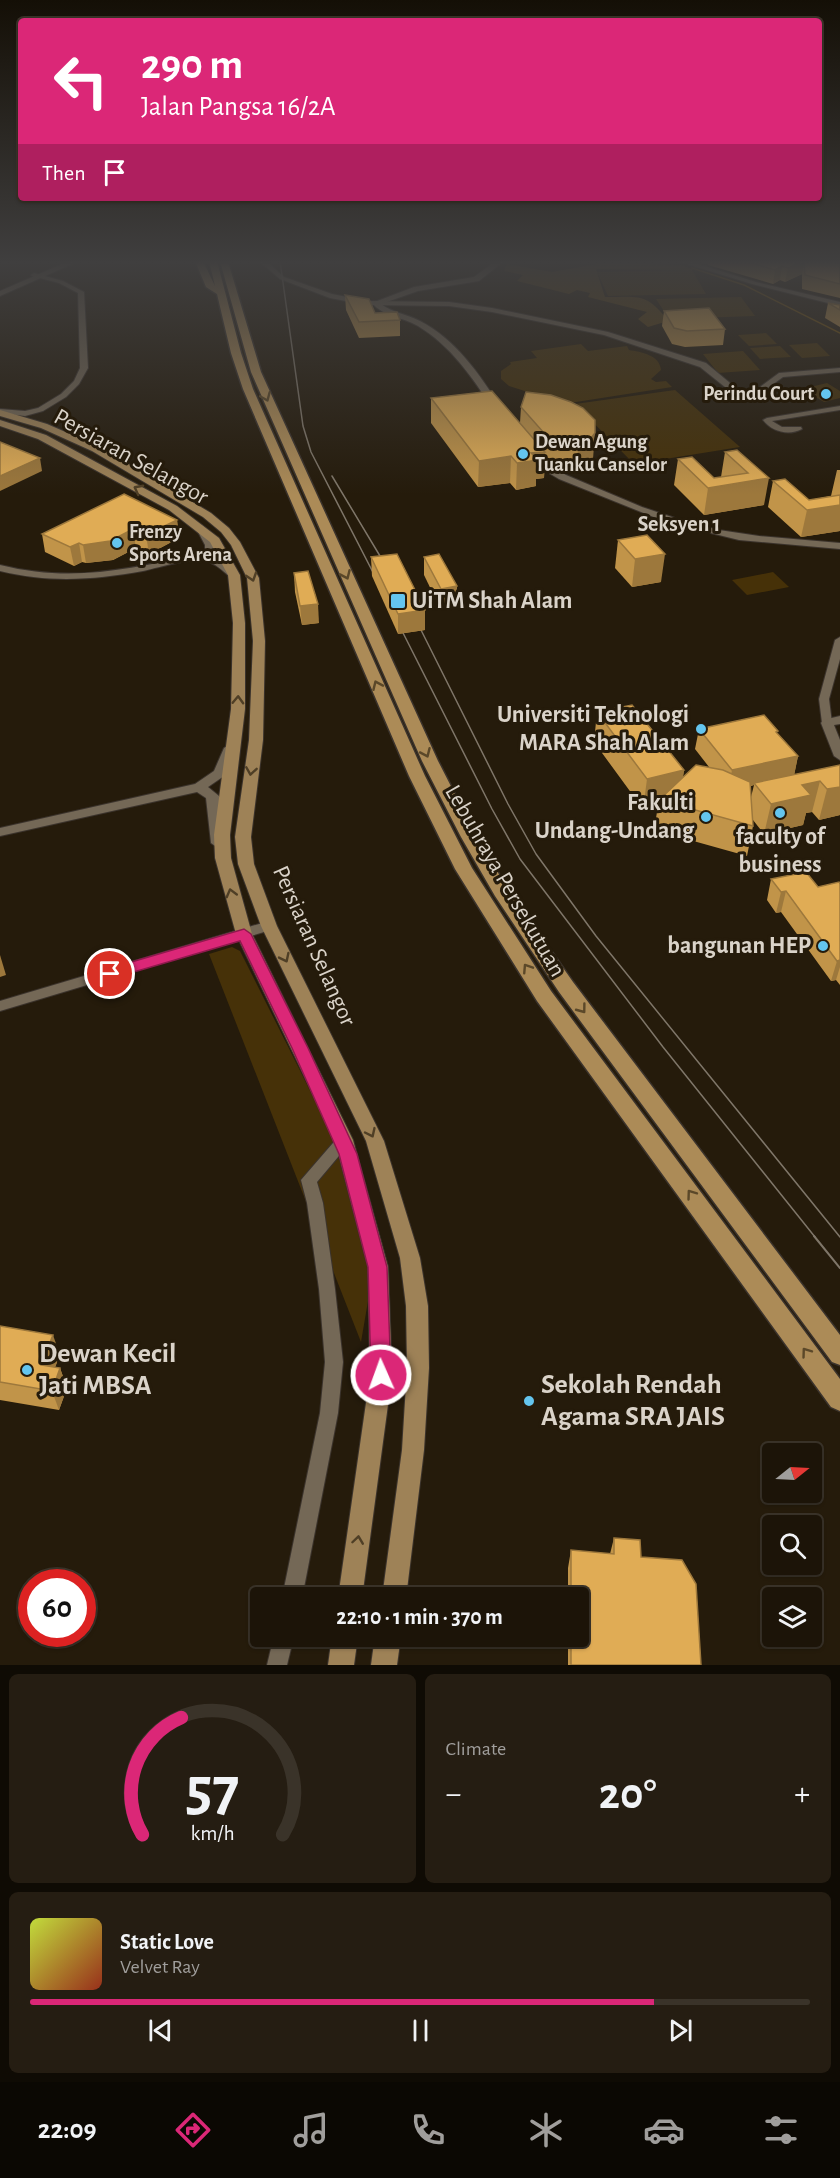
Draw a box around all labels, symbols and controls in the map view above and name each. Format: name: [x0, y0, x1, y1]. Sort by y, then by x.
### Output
icon: left: [42, 42, 120, 120]
text: 290 m: [141, 44, 243, 86]
text: Jalan Pangsa 16/2A: [141, 93, 336, 120]
icon: arrive: [98, 156, 131, 189]
text: Then: [42, 162, 86, 184]
place label: Perindu Court: [703, 384, 814, 404]
marker: Perindu Court: [819, 387, 833, 401]
one-way arrow: [259, 391, 271, 402]
street label: Persiaran Selangor: [50, 405, 213, 509]
place label: Dewan Agung Tuanku Canselor: [535, 432, 667, 475]
marker: Dewan Agung Tuanku Canselor: [516, 447, 530, 461]
one-way arrow: [134, 485, 144, 496]
district label: Seksyen 1: [637, 513, 721, 536]
place label: Frenzy Sports Arena: [129, 522, 232, 565]
marker: Frenzy Sports Arena: [110, 536, 124, 550]
one-way arrow: [339, 569, 351, 580]
one-way arrow: [245, 572, 257, 582]
place label: UiTM Shah Alam: [412, 589, 573, 613]
marker: UiTM Shah Alam: [389, 592, 407, 610]
one-way arrow: [372, 681, 384, 692]
one-way arrow: [232, 695, 244, 704]
place label: Universiti Teknologi MARA Shah Alam: [497, 703, 689, 755]
marker: Universiti Teknologi MARA Shah Alam: [694, 722, 708, 736]
one-way arrow: [419, 746, 431, 757]
one-way arrow: [245, 767, 257, 776]
street label: Lebuhraya Persekutuan: [440, 781, 570, 981]
place label: Fakulti Undang-Undang: [535, 791, 695, 843]
marker: faculty of business: [773, 806, 787, 820]
marker: Fakulti Undang-Undang: [699, 810, 713, 824]
place label: faculty of business: [735, 825, 827, 877]
street label: Persiaran Selangor: [268, 862, 360, 1030]
one-way arrow: [226, 888, 238, 898]
place label: bangunan HEP: [667, 934, 811, 958]
marker: bangunan HEP: [816, 939, 830, 953]
pin: [84, 948, 135, 999]
one-way arrow: [277, 952, 289, 963]
icon: arrive: [93, 957, 126, 990]
one-way arrow: [523, 964, 534, 975]
one-way arrow: [575, 1002, 586, 1013]
one-way arrow: [363, 1126, 375, 1137]
one-way arrow: [687, 1189, 698, 1200]
place label: Dewan Kecil Jati MBSA: [39, 1340, 176, 1400]
position arrow: [349, 1343, 413, 1407]
one-way arrow: [802, 1347, 813, 1358]
marker: Dewan Kecil Jati MBSA: [20, 1363, 34, 1377]
place label: Sekolah Rendah Agama SRA JAIS: [541, 1371, 725, 1431]
marker: Sekolah Rendah Agama SRA JAIS: [522, 1394, 536, 1408]
north arrow: [762, 1443, 822, 1503]
map controls: [762, 1443, 822, 1647]
button: search: [762, 1515, 822, 1575]
one-way arrow: [352, 1535, 364, 1544]
speed limit sign: 60: [18, 1569, 96, 1647]
button: layers: [762, 1587, 822, 1647]
text: 22:10 · 1 min · 370 m: [336, 1606, 503, 1628]
text: Climate: [446, 1739, 506, 1759]
text: 57: [185, 1759, 239, 1821]
text: 20°: [599, 1772, 657, 1817]
text: −: [446, 1778, 461, 1811]
text: +: [794, 1778, 810, 1811]
text: km/h: [190, 1824, 234, 1845]
text: Static Love: [120, 1931, 214, 1953]
text: Velvet Ray: [120, 1957, 200, 1977]
icon: previous: [144, 2014, 177, 2047]
icon: pause: [404, 2014, 437, 2047]
icon: next: [664, 2014, 697, 2047]
icon: directions: [172, 2109, 214, 2151]
icon: music: [290, 2109, 332, 2151]
icon: phone: [407, 2109, 449, 2151]
icon: climate: [525, 2109, 567, 2151]
icon: car: [643, 2109, 685, 2151]
icon: filters: [760, 2109, 802, 2151]
text: 22:09: [38, 2116, 97, 2143]

